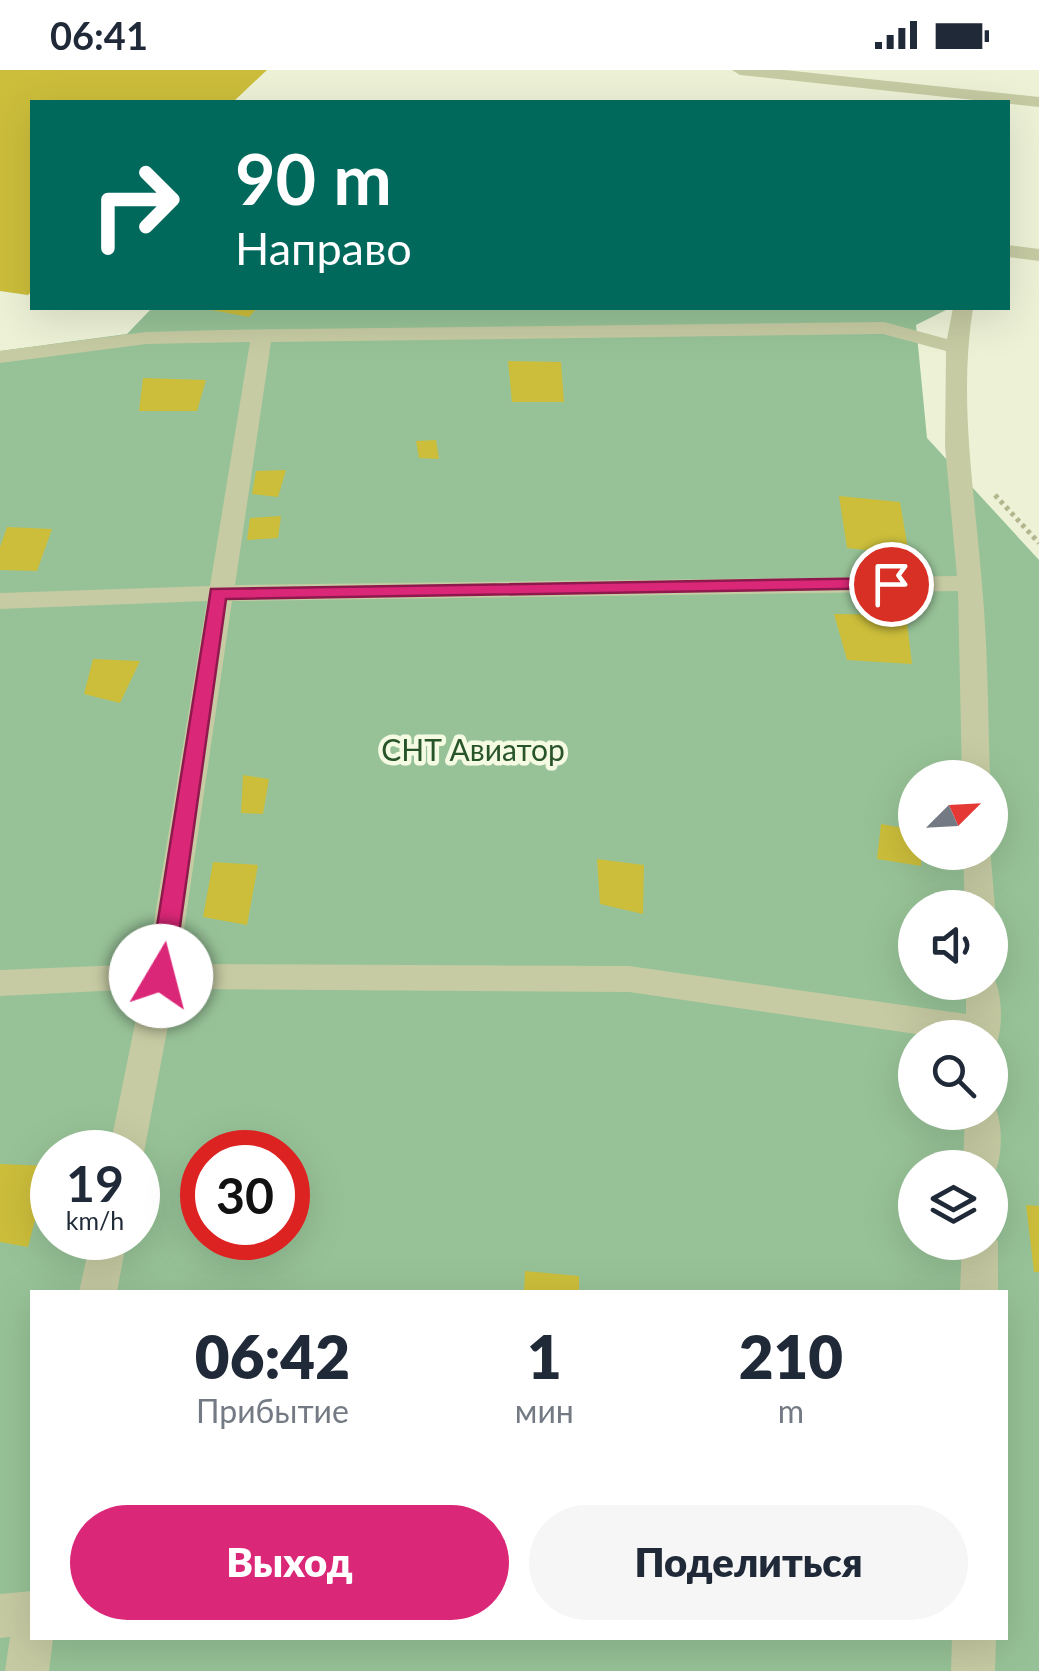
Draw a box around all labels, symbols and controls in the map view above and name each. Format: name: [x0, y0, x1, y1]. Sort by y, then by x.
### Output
text: 06:41: [50, 12, 148, 58]
text: 90 m: [235, 136, 392, 220]
icon: right: [70, 140, 200, 270]
text: Направо: [235, 221, 412, 275]
pin: [849, 542, 934, 627]
icon: arrive: [864, 557, 919, 612]
park label: СНТ Авиатор: [381, 731, 565, 767]
north arrow: [898, 760, 1008, 870]
map controls: [898, 760, 1008, 1260]
button: sound: [898, 890, 1008, 1000]
position arrow: [109, 924, 213, 1028]
button: search: [898, 1020, 1008, 1130]
speed limit sign: 30: [180, 1130, 310, 1260]
button: layers: [898, 1150, 1008, 1260]
text: 19: [66, 1153, 124, 1213]
text: km/h: [66, 1205, 124, 1235]
text: 06:42: [195, 1320, 350, 1392]
text: 1: [527, 1320, 562, 1392]
text: 210: [739, 1320, 843, 1392]
text: Прибытие: [196, 1391, 349, 1430]
text: мин: [515, 1391, 574, 1430]
text: m: [778, 1391, 804, 1430]
button: Выход: [70, 1505, 509, 1620]
button: Поделиться: [529, 1505, 968, 1620]

